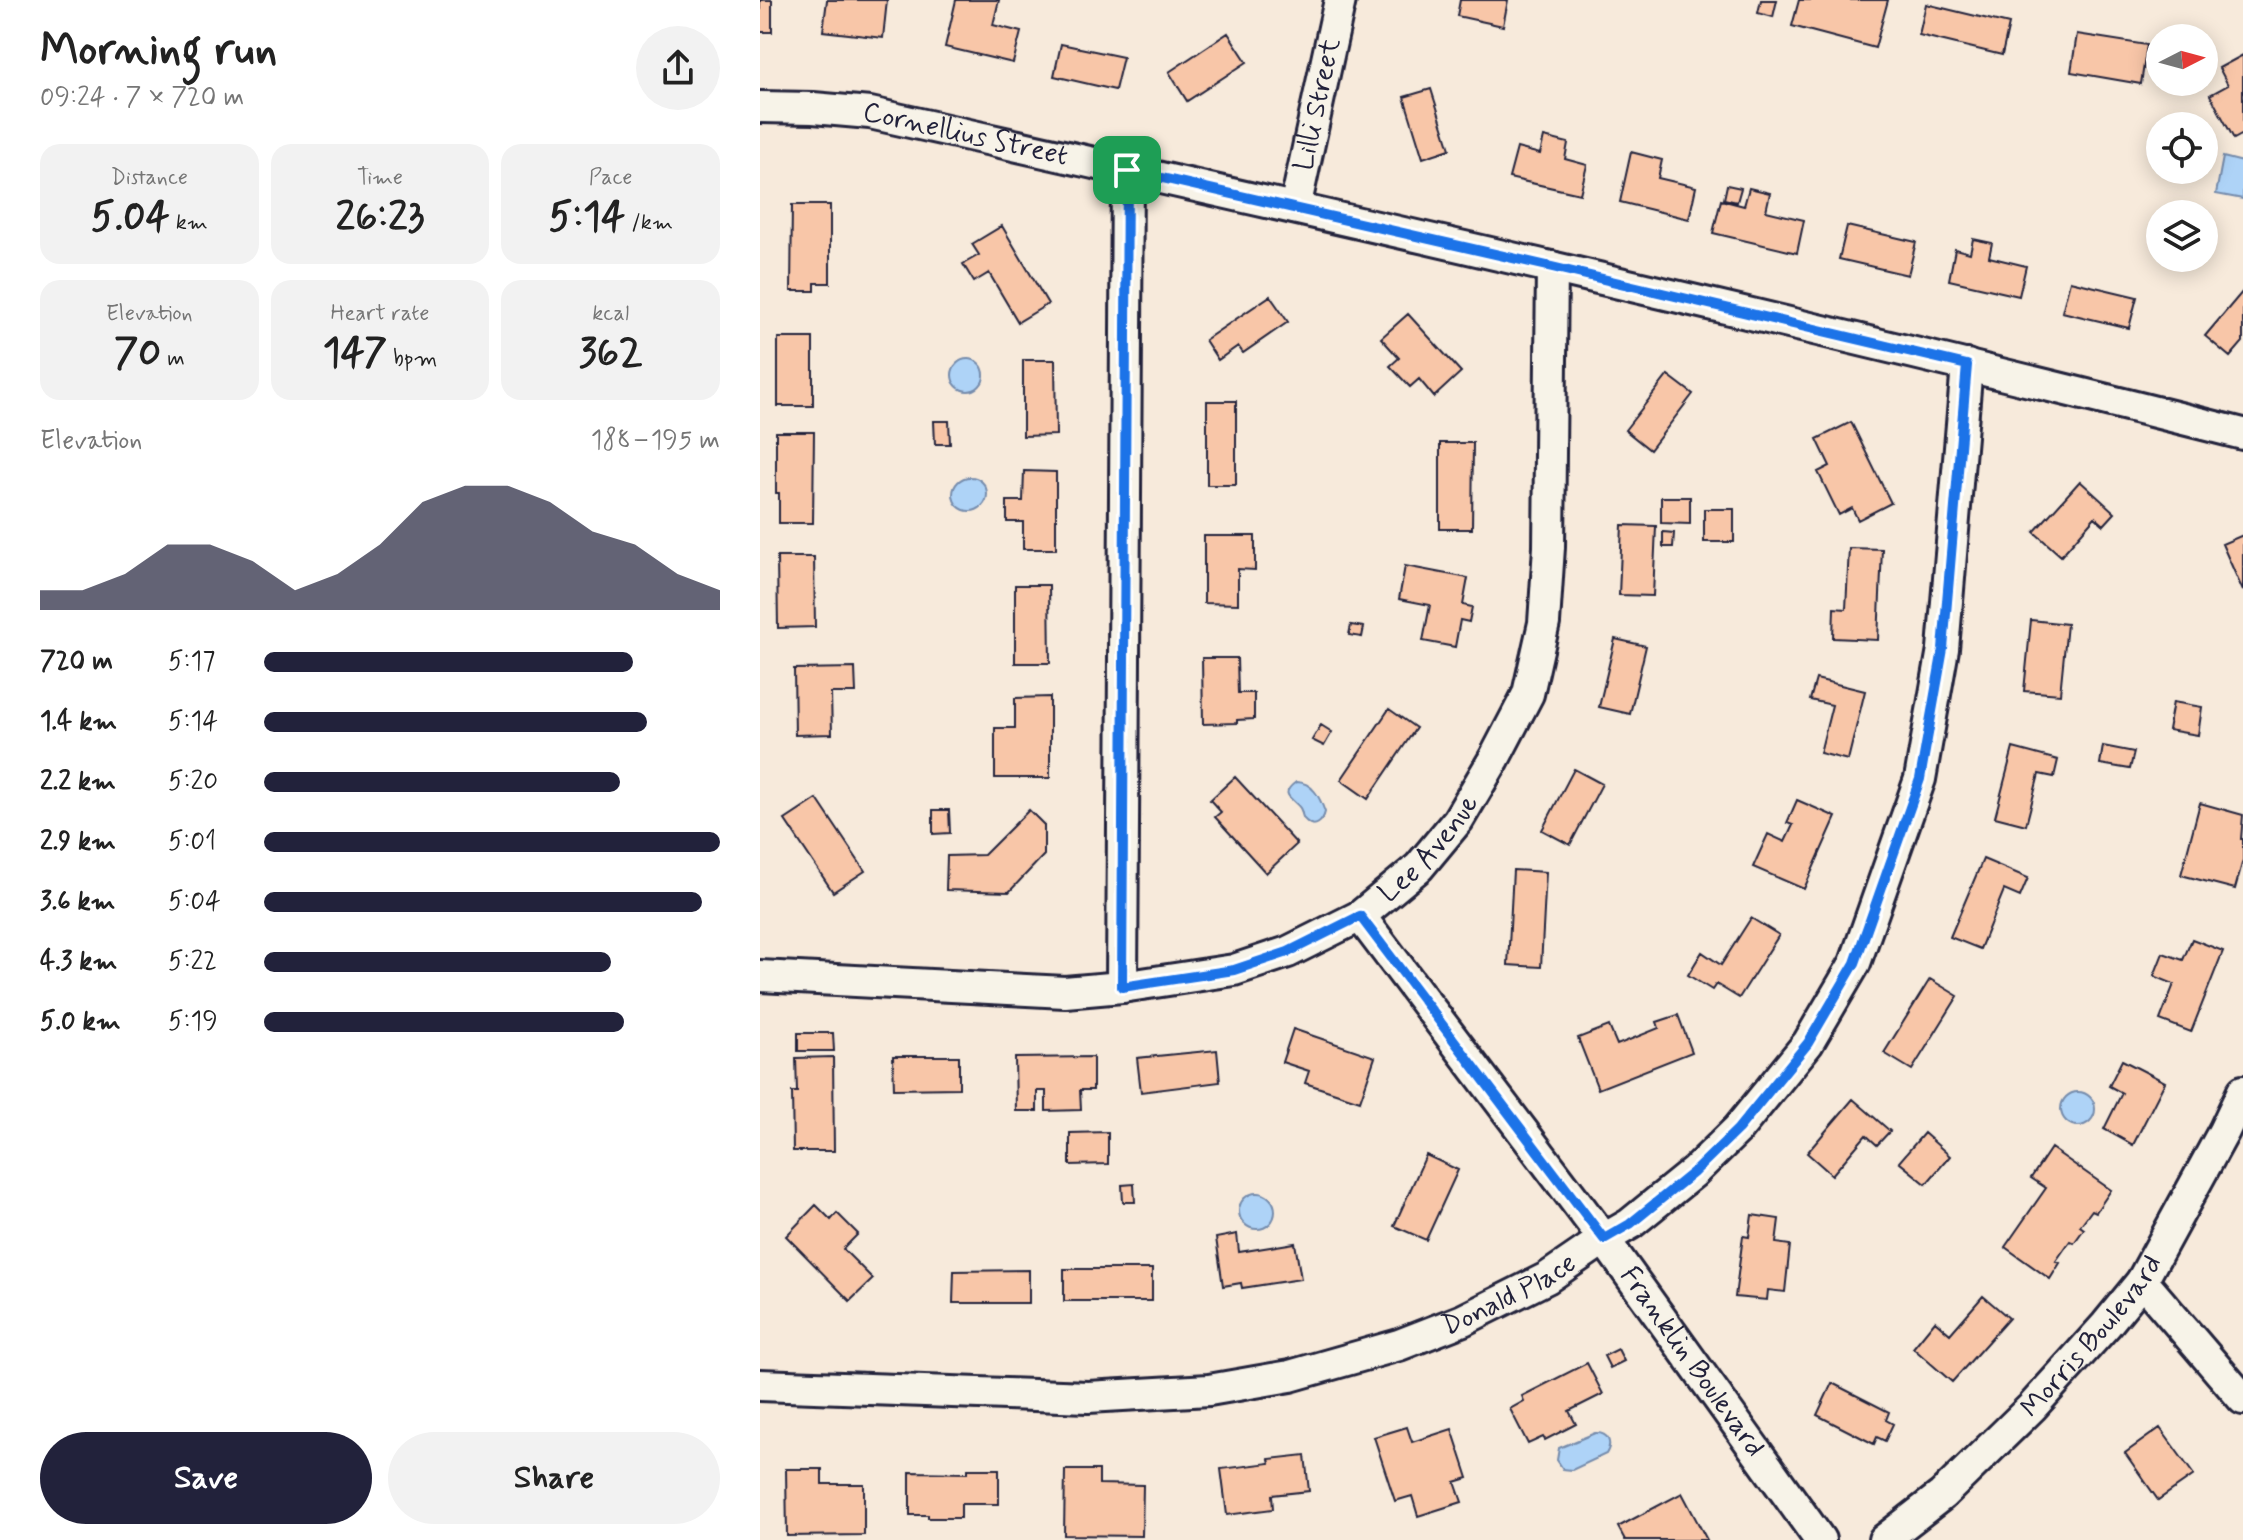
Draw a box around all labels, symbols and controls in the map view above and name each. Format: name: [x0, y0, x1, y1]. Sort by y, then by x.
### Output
text: Morning run: [40, 22, 277, 80]
north arrow: [2146, 24, 2218, 96]
map controls: [2146, 24, 2218, 272]
button: share: [636, 26, 720, 110]
street label: Lilli Street: [1285, 34, 1350, 174]
text: 09:24 · 7 × 720 m: [40, 81, 244, 115]
street label: Cornellius Street: [859, 93, 1071, 175]
button: locate: [2146, 112, 2218, 184]
pin: [1093, 136, 1161, 204]
icon: arrive: [1105, 148, 1149, 192]
text: Distance: [111, 164, 188, 192]
text: Time: [357, 164, 403, 192]
text: Pace: [589, 164, 633, 192]
text: 5.04: [91, 192, 170, 244]
text: 26:23: [336, 192, 424, 244]
text: 5:14: [548, 192, 625, 244]
button: layers: [2146, 200, 2218, 272]
text: km: [170, 209, 208, 237]
text: /km: [625, 209, 673, 237]
text: Elevation: [106, 300, 193, 328]
text: Heart rate: [331, 300, 429, 328]
text: kcal: [592, 300, 629, 328]
text: 70: [114, 328, 161, 380]
text: 147: [323, 328, 387, 380]
text: 362: [579, 328, 643, 380]
text: m: [161, 345, 185, 373]
text: bpm: [387, 345, 437, 373]
text: Elevation: [40, 424, 142, 458]
text: 188–195 m: [591, 424, 720, 458]
text: 720 m: [40, 645, 113, 679]
text: 5:17: [168, 645, 215, 679]
text: 1.4 km: [40, 705, 117, 739]
text: 5:14: [168, 705, 218, 739]
text: 2.2 km: [40, 765, 116, 799]
text: 5:20: [168, 765, 218, 799]
street label: Lee Avenue: [1371, 788, 1487, 911]
text: 2.9 km: [40, 825, 116, 859]
text: 5:01: [168, 825, 216, 859]
text: 3.6 km: [40, 885, 115, 919]
text: 5:04: [168, 885, 221, 919]
text: 4.3 km: [40, 945, 117, 979]
text: 5:22: [168, 945, 217, 979]
text: 5.0 km: [40, 1005, 121, 1039]
text: 5:19: [168, 1005, 218, 1039]
street label: Donald Place: [1437, 1245, 1584, 1345]
street label: Morris Boulevard: [2012, 1249, 2171, 1426]
street label: Franklin Boulevard: [1611, 1259, 1773, 1465]
button: Save: [40, 1432, 372, 1524]
button: Share: [388, 1432, 720, 1524]

